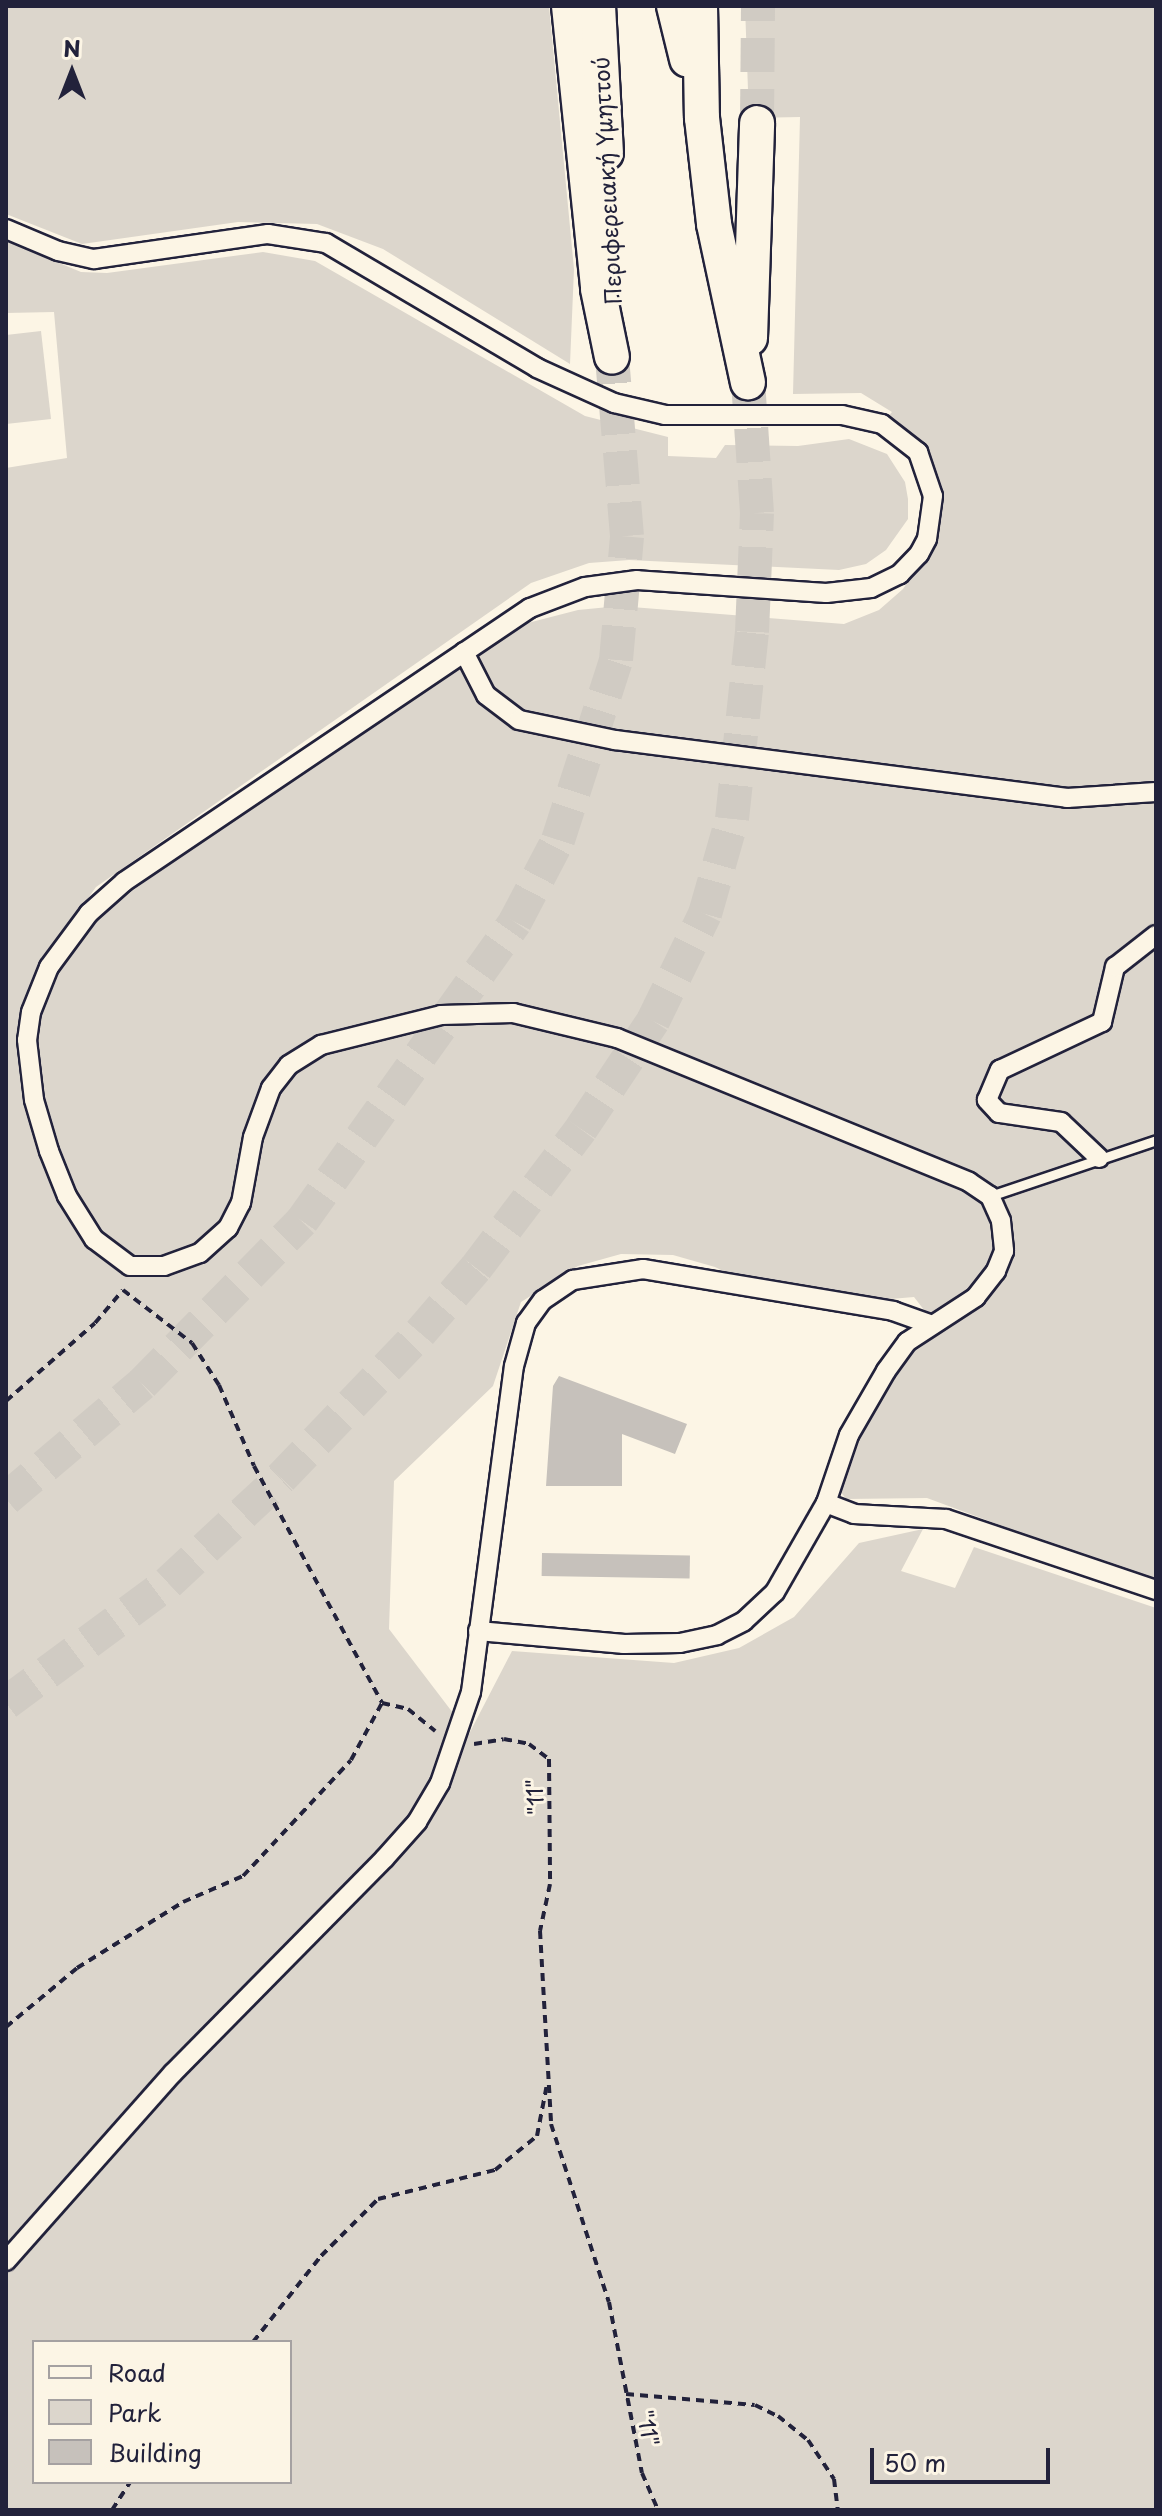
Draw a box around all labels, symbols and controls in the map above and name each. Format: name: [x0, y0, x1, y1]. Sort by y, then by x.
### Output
text: N: [63, 31, 81, 64]
north arrow: [32, 32, 112, 112]
street label: Περιφερειακή Υμηττού: [586, 56, 626, 306]
street label: "11": [520, 1778, 548, 1816]
legend: [32, 2340, 292, 2484]
text: Road: [108, 2354, 166, 2390]
text: Park: [108, 2394, 162, 2430]
street label: "11": [633, 2408, 665, 2448]
scale bar: [874, 2432, 1054, 2482]
text: Building: [108, 2434, 202, 2470]
text: 50 m: [884, 2444, 946, 2480]

